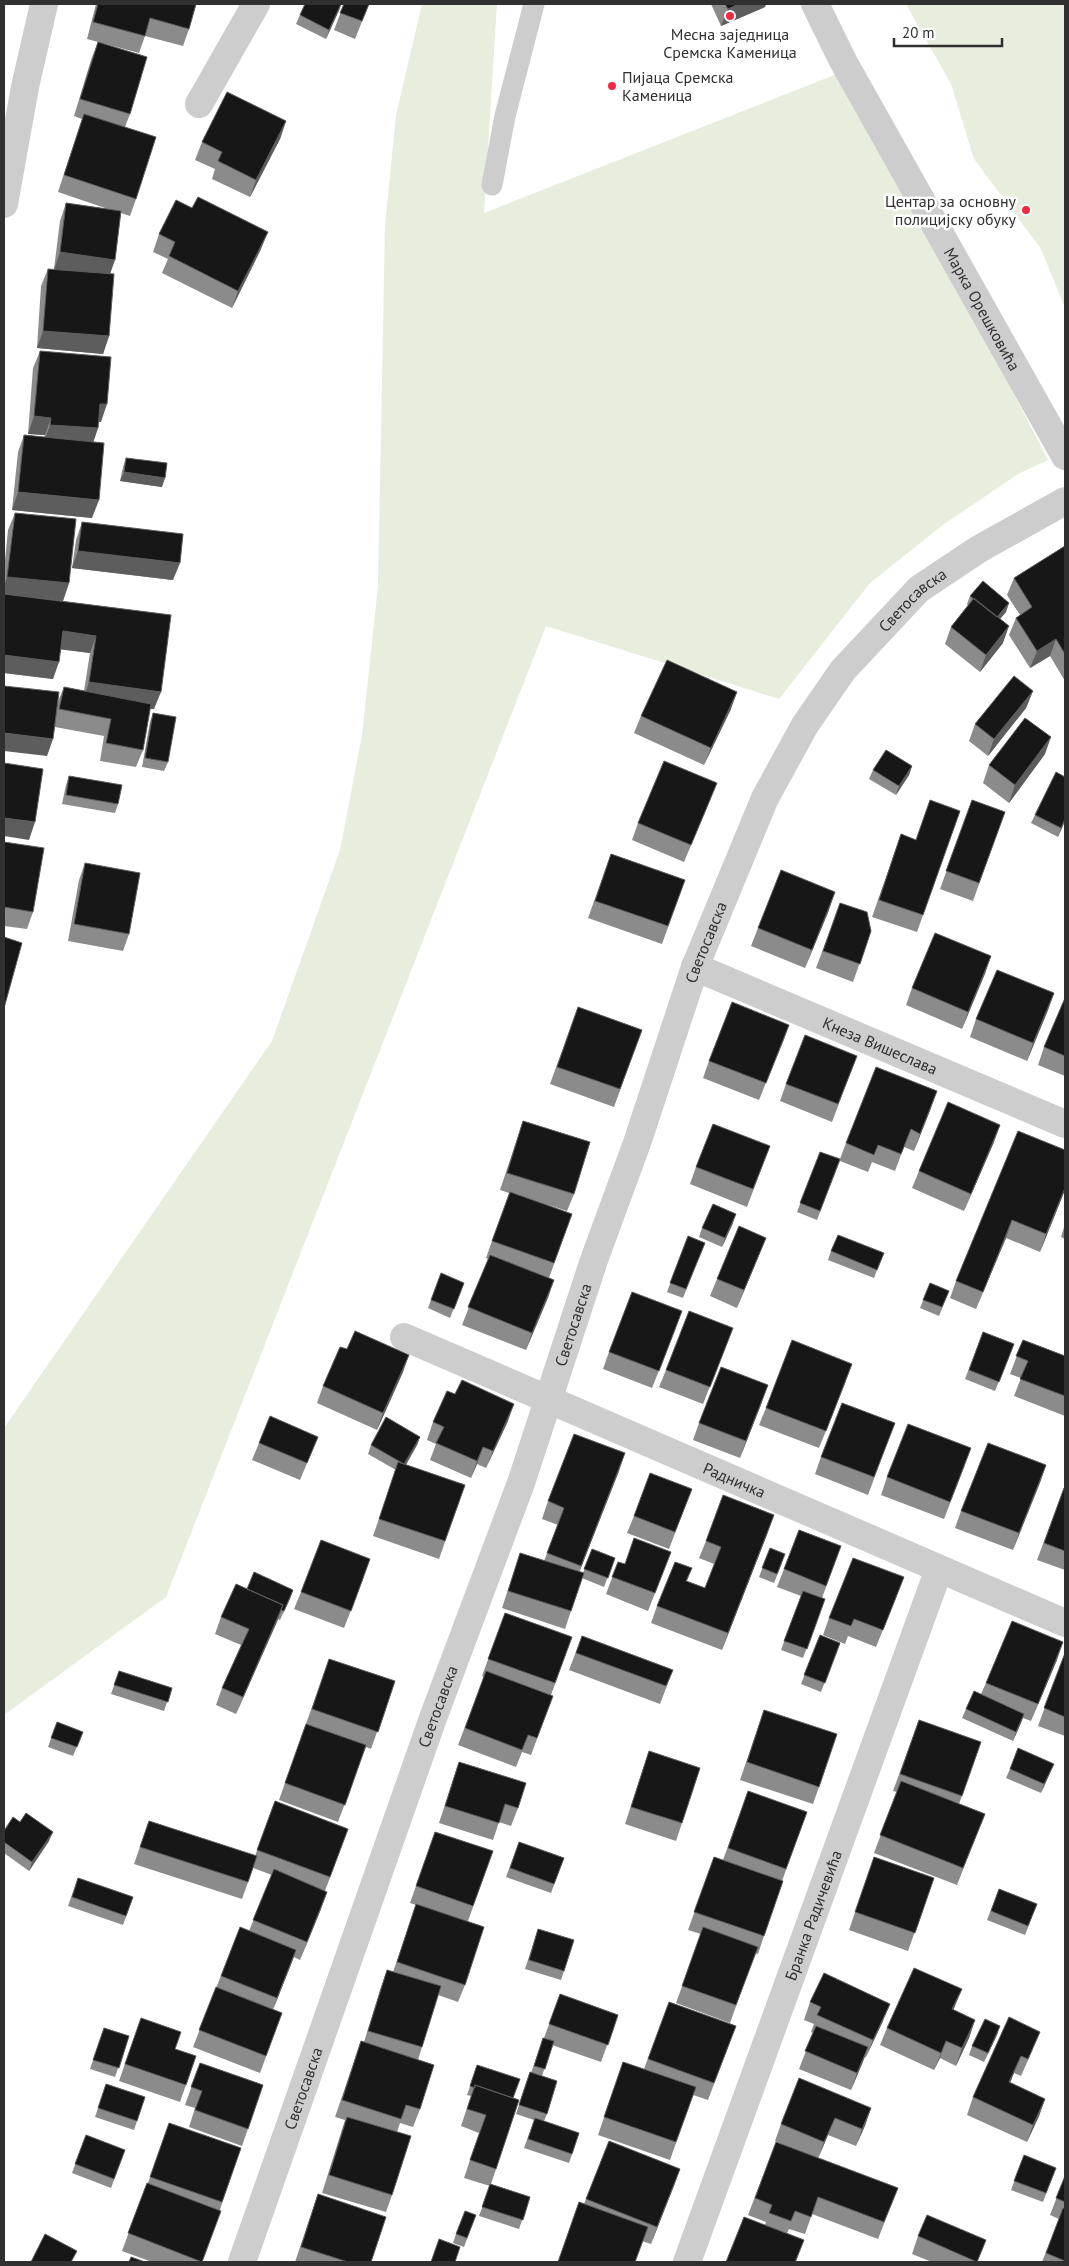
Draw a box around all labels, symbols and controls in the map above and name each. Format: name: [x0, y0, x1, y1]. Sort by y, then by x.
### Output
marker: Месна заједница Сремска Каменица: [724, 10, 736, 22]
scale bar: [894, 15, 1002, 47]
text: 20 m: [902, 23, 935, 42]
place label: Месна заједница Сремска Каменица: [663, 24, 797, 62]
place label: Пијаца Сремска Каменица: [622, 67, 734, 105]
marker: Пијаца Сремска Каменица: [606, 80, 618, 92]
place label: Центар за основну полицијску обуку: [885, 191, 1017, 229]
marker: Центар за основну полицијску обуку: [1020, 204, 1032, 216]
street label: Марка Орешковића: [940, 244, 1025, 374]
street label: Светосавска: [874, 564, 950, 636]
street label: Светосавска: [680, 899, 731, 985]
street label: Кнеза Вишеслава: [820, 1012, 940, 1079]
street label: Светосавска: [550, 1281, 596, 1369]
street label: Радничка: [700, 1458, 769, 1502]
street label: Светосавска: [413, 1663, 462, 1750]
street label: Бранка Радичевића: [780, 1847, 846, 1983]
street label: Светосавска: [279, 2045, 327, 2132]

